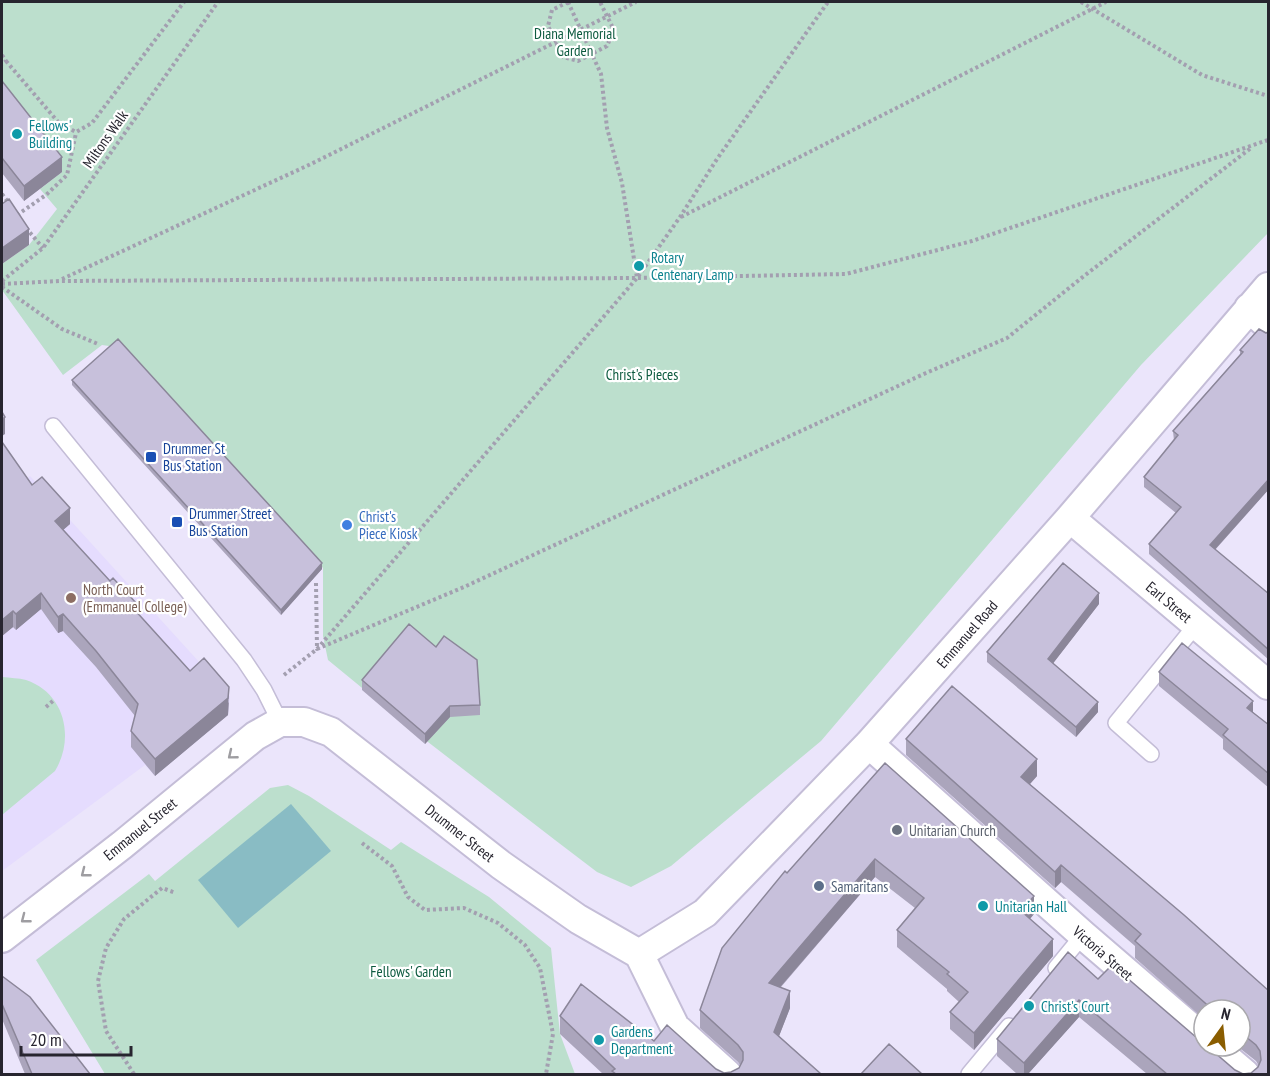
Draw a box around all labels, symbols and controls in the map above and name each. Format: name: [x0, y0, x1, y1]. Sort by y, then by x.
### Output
park label: Diana Memorial Garden: [534, 24, 616, 60]
street label: Miltons Walk: [78, 106, 132, 172]
place label: Fellows' Building: [29, 116, 72, 152]
marker: Fellows' Building: [10, 127, 24, 141]
place label: Rotary Centenary Lamp: [651, 248, 734, 284]
marker: Rotary Centenary Lamp: [632, 259, 646, 273]
park label: Christ's Pieces: [606, 365, 678, 384]
place label: Drummer St Bus Station: [163, 439, 225, 475]
marker: Drummer St Bus Station: [144, 450, 158, 464]
place label: Drummer Street Bus Station: [189, 504, 272, 540]
place label: Christ's Piece Kiosk: [359, 507, 418, 543]
marker: Drummer Street Bus Station: [170, 515, 184, 529]
marker: Christ's Piece Kiosk: [340, 518, 354, 532]
street label: Earl Street: [1142, 577, 1196, 627]
place label: North Court (Emmanuel College): [83, 580, 187, 616]
marker: North Court (Emmanuel College): [64, 591, 78, 605]
street label: Emmanuel Road: [932, 596, 1002, 672]
one-way arrow: [228, 747, 239, 758]
street label: Emmanuel Street: [99, 794, 181, 864]
street label: Drummer Street: [422, 800, 498, 866]
place label: Unitarian Church: [909, 821, 996, 840]
marker: Unitarian Church: [890, 823, 904, 837]
one-way arrow: [81, 865, 92, 876]
place label: Samaritans: [831, 877, 888, 896]
marker: Samaritans: [812, 879, 826, 893]
place label: Unitarian Hall: [995, 897, 1067, 916]
marker: Unitarian Hall: [976, 899, 990, 913]
one-way arrow: [21, 912, 32, 923]
street label: Victoria Street: [1068, 921, 1137, 984]
park label: Fellows' Garden: [370, 962, 452, 981]
place label: Christ's Court: [1041, 997, 1109, 1016]
north arrow: [1192, 998, 1252, 1058]
marker: Christ's Court: [1022, 999, 1036, 1013]
text: N: [1219, 1003, 1233, 1024]
scale bar: [21, 1019, 130, 1057]
place label: Gardens Department: [611, 1022, 673, 1058]
text: 20 m: [30, 1028, 62, 1051]
marker: Gardens Department: [592, 1033, 606, 1047]

